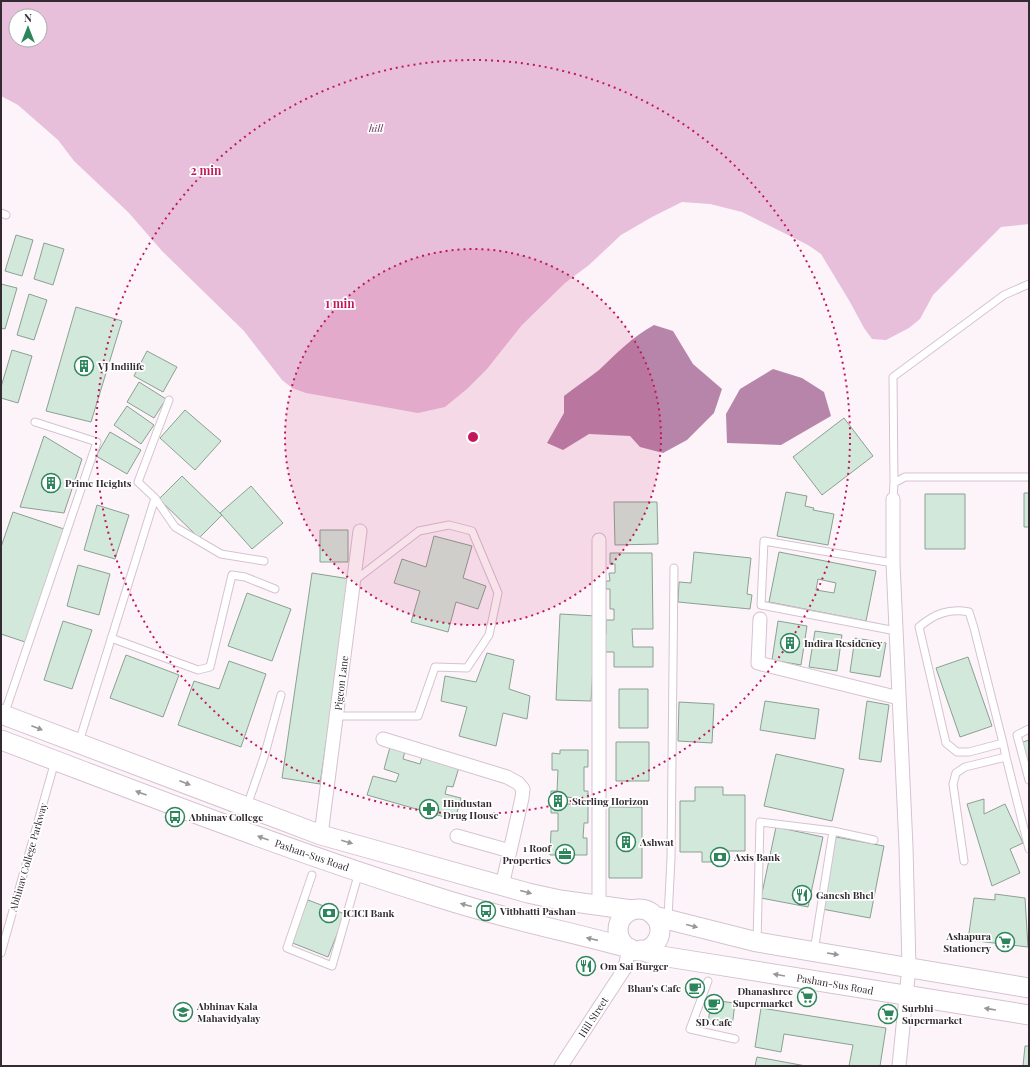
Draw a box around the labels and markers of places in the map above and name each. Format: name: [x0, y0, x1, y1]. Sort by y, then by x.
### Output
building icon: VJ Indilife: [73, 355, 95, 377]
place label: VJ Indilife: [97, 359, 144, 373]
centre of rings: [466, 430, 480, 444]
building icon: Prime Heights: [40, 472, 62, 494]
place label: Prime Heights: [65, 476, 132, 490]
building icon: Indira Residency: [779, 632, 801, 654]
place label: Indira Residency: [804, 636, 883, 650]
building icon: Sterling Horizon: [547, 790, 569, 812]
place label: Sterling Horizon: [572, 794, 650, 808]
place label: Hindustan Drug House: [443, 796, 499, 822]
pharmacy icon: Hindustan Drug House: [418, 798, 440, 820]
bus stop icon: Abhinav College: [164, 806, 186, 828]
place label: Abhinav College: [188, 810, 263, 824]
building icon: Ashwat: [615, 831, 637, 853]
place label: Ashwat: [639, 835, 674, 849]
place label: 1 Roof Properties: [502, 841, 552, 867]
office icon: 1 Roof Properties: [554, 843, 576, 865]
bank icon: Axis Bank: [709, 846, 731, 868]
place label: Axis Bank: [733, 850, 780, 864]
restaurant icon: Ganesh Bhel: [791, 884, 813, 906]
place label: Ganesh Bhel: [816, 888, 874, 902]
bus stop icon: Vitbhatti Pashan: [475, 900, 497, 922]
bank icon: ICICI Bank: [318, 902, 340, 924]
place label: Vitbhatti Pashan: [499, 904, 577, 918]
place label: ICICI Bank: [343, 906, 395, 920]
place label: Ashapura Stationery: [943, 929, 992, 955]
supermarket icon: Ashapura Stationery: [994, 931, 1016, 953]
restaurant icon: Om Sai Burger: [575, 955, 597, 977]
place label: Om Sai Burger: [600, 959, 669, 973]
cafe icon: Bhau's Cafe: [684, 977, 706, 999]
place label: Bhau's Cafe: [627, 981, 681, 995]
place label: Dhanashree Supermarket: [733, 984, 793, 1010]
supermarket icon: Dhanashree Supermarket: [796, 986, 818, 1008]
cafe icon: SD Cafe: [703, 993, 725, 1015]
place label: Abhinav Kala Mahavidyalay: [196, 999, 261, 1025]
school or university icon: Abhinav Kala Mahavidyalay: [172, 1001, 194, 1023]
place label: Surbhi Supermarket: [902, 1001, 963, 1027]
supermarket icon: Surbhi Supermarket: [877, 1003, 899, 1025]
place label: SD Cafe: [696, 1015, 732, 1029]

